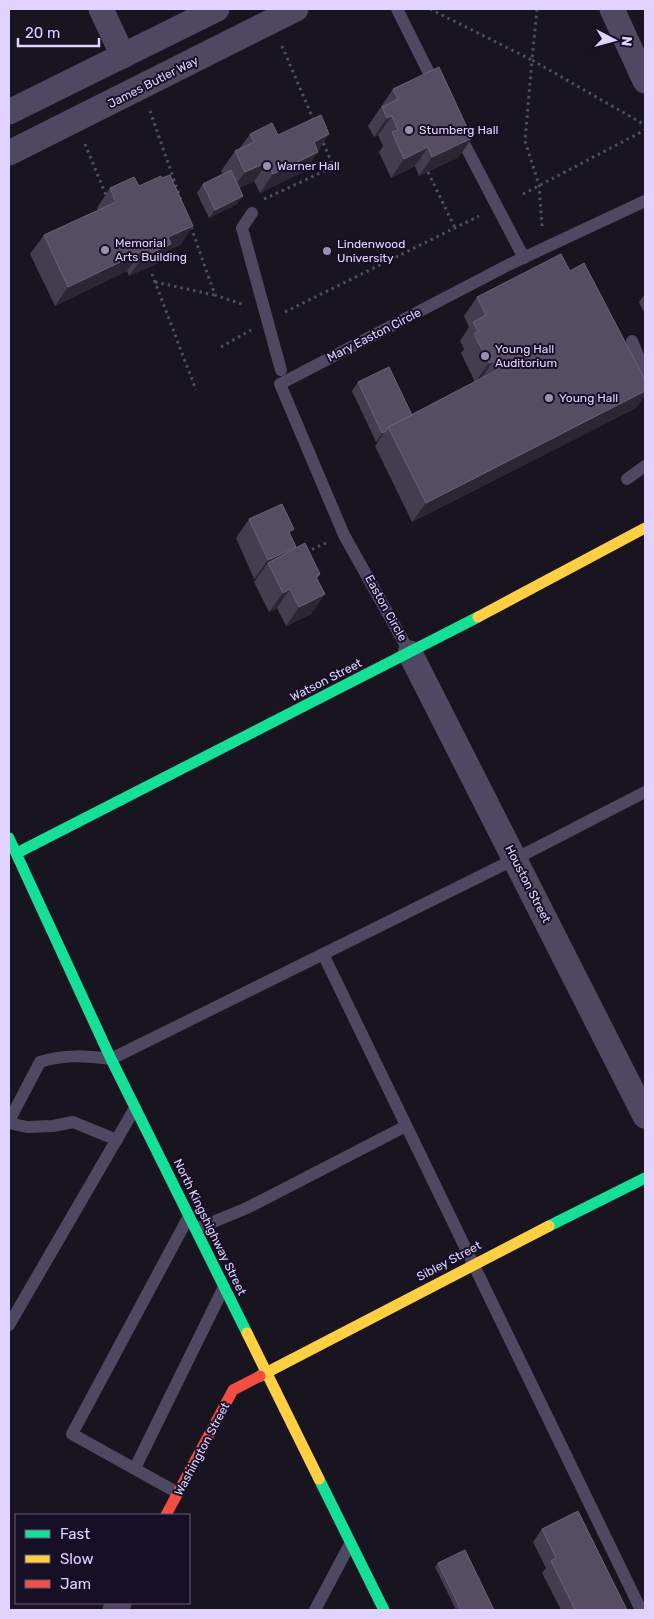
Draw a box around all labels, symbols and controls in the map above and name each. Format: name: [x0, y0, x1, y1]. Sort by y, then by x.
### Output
scale bar: [18, 15, 99, 47]
north arrow: [589, 15, 639, 65]
text: 20 m: [25, 24, 60, 42]
text: N: [617, 35, 635, 47]
street label: James Butler Way: [105, 53, 201, 111]
place label: Stumberg Hall: [419, 123, 499, 137]
marker: Stumberg Hall: [403, 124, 415, 136]
place label: Warner Hall: [277, 159, 340, 173]
marker: Warner Hall: [261, 160, 273, 172]
place label: Memorial Arts Building: [115, 236, 187, 264]
place label: Lindenwood University: [337, 237, 405, 265]
marker: Memorial Arts Building: [99, 244, 111, 256]
marker: Lindenwood University: [321, 245, 333, 257]
street label: Mary Easton Circle: [325, 305, 423, 365]
place label: Young Hall Auditorium: [495, 342, 557, 370]
marker: Young Hall Auditorium: [479, 350, 491, 362]
place label: Young Hall: [559, 391, 618, 405]
marker: Young Hall: [543, 392, 555, 404]
street label: Easton Circle: [362, 573, 410, 644]
street label: Watson Street: [288, 656, 364, 704]
street label: Houston Street: [502, 843, 554, 925]
street label: North Kingshighway Street: [171, 1157, 249, 1298]
street label: Sibley Street: [414, 1238, 484, 1284]
street label: Washington Street: [172, 1400, 233, 1498]
legend: [15, 1514, 190, 1604]
text: Fast: [60, 1525, 90, 1543]
text: Slow: [60, 1550, 93, 1568]
text: Jam: [60, 1575, 91, 1593]

